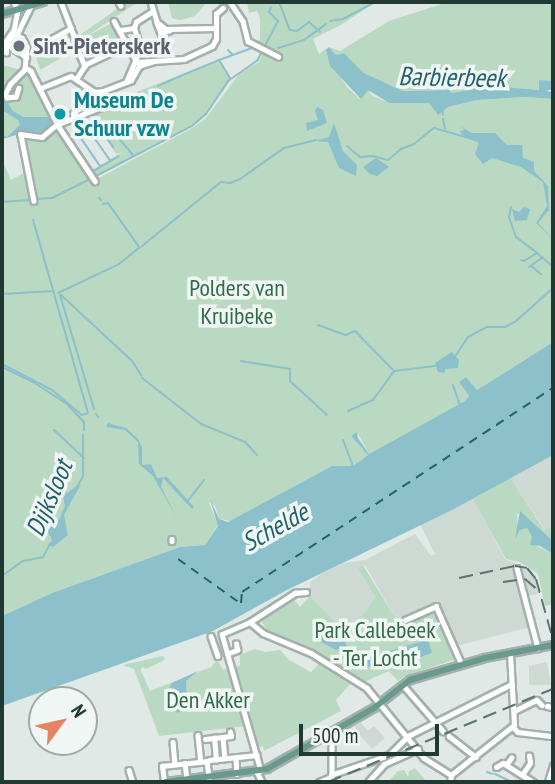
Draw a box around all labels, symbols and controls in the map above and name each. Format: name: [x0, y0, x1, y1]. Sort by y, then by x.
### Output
place label: Sint-Pieterskerk: [33, 32, 170, 60]
marker: Sint-Pieterskerk: [11, 38, 27, 54]
water label: Barbierbeek: [398, 60, 506, 94]
place label: Museum De Schuur vzw: [74, 86, 174, 142]
marker: Museum De Schuur vzw: [52, 106, 68, 122]
park label: Polders van Kruibeke: [189, 274, 285, 330]
water label: Dijksloot: [19, 455, 79, 541]
water label: Schelde: [237, 496, 313, 558]
park label: Park Callebeek - Ter Locht: [314, 616, 436, 672]
north arrow: [28, 686, 98, 756]
park label: Den Akker: [166, 686, 250, 714]
text: N: [66, 700, 92, 721]
scale bar: [303, 710, 443, 754]
text: 500 m: [312, 722, 358, 749]

